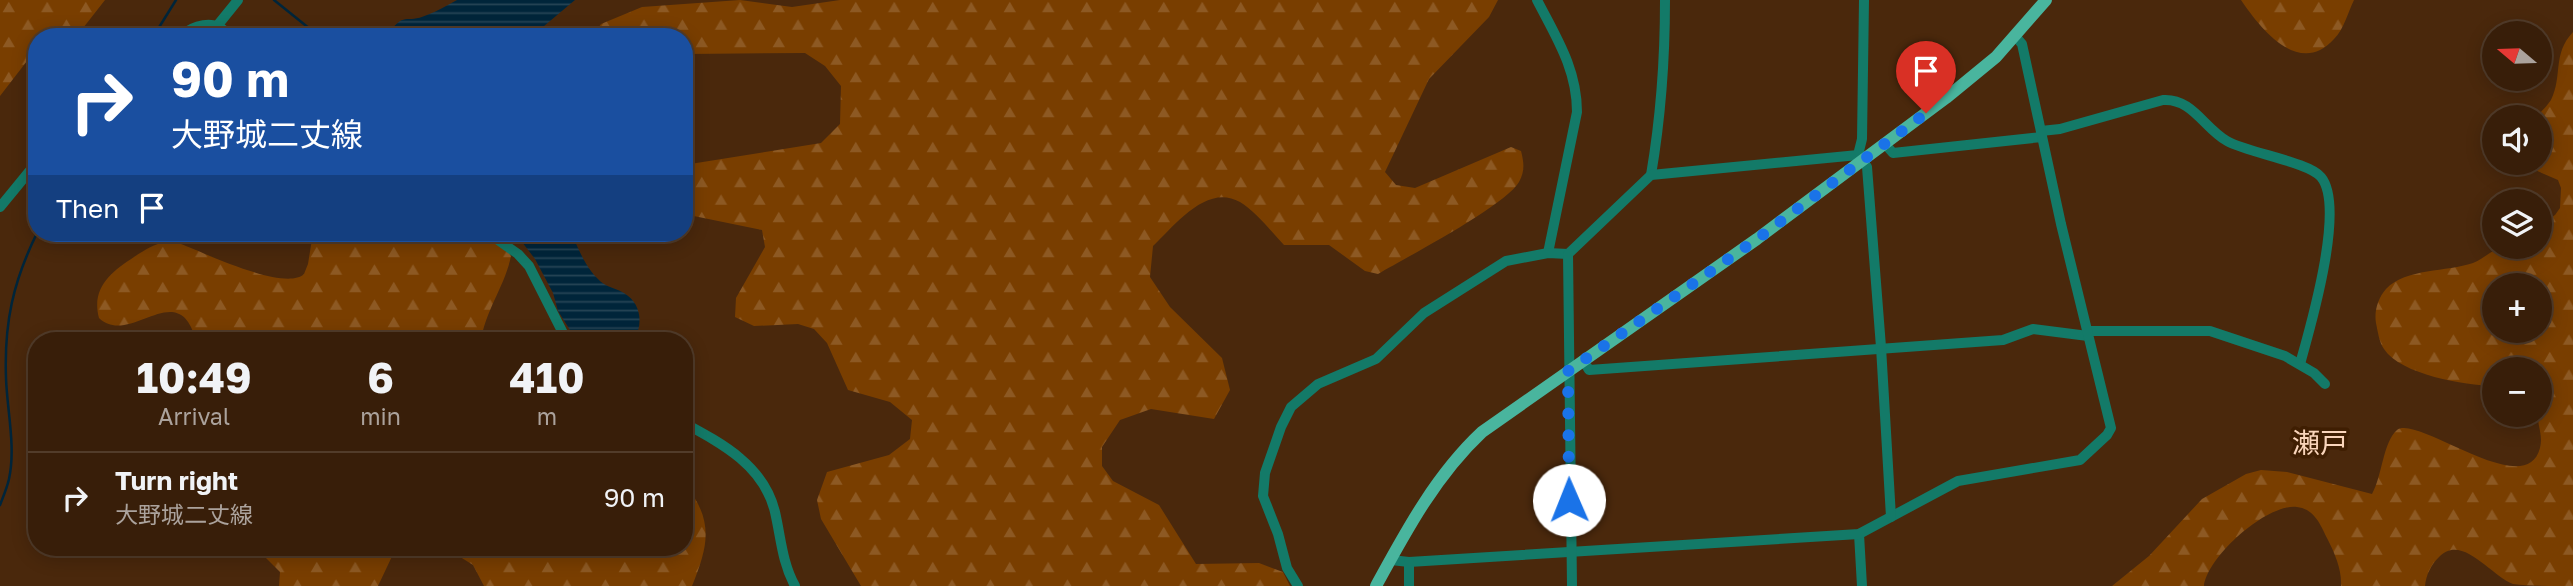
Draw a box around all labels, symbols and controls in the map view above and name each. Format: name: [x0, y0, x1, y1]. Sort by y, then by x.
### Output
north arrow: [2482, 21, 2552, 91]
map controls: [2482, 21, 2552, 427]
pin: [1896, 41, 1956, 113]
text: 90 m: [171, 49, 289, 108]
icon: arrive: [1907, 52, 1945, 90]
icon: right: [56, 56, 147, 147]
button: sound: [2482, 105, 2552, 175]
text: 大野城二丈線: [171, 115, 363, 153]
icon: arrive: [133, 189, 171, 227]
button: layers: [2482, 189, 2552, 259]
text: Then: [56, 193, 119, 224]
button: +: [2482, 273, 2552, 343]
text: 10:49: [136, 352, 252, 402]
text: 6: [367, 352, 394, 402]
text: 410: [509, 352, 585, 402]
button: −: [2482, 357, 2552, 427]
text: Arrival: [158, 402, 230, 430]
text: min: [360, 402, 401, 430]
text: m: [537, 402, 557, 430]
district label: 瀬戸: [2292, 426, 2348, 459]
position arrow: [1532, 463, 1606, 537]
text: Turn right: [115, 465, 238, 496]
icon: right: [56, 479, 94, 517]
text: 90 m: [604, 482, 665, 513]
text: 大野城二丈線: [115, 500, 253, 528]

